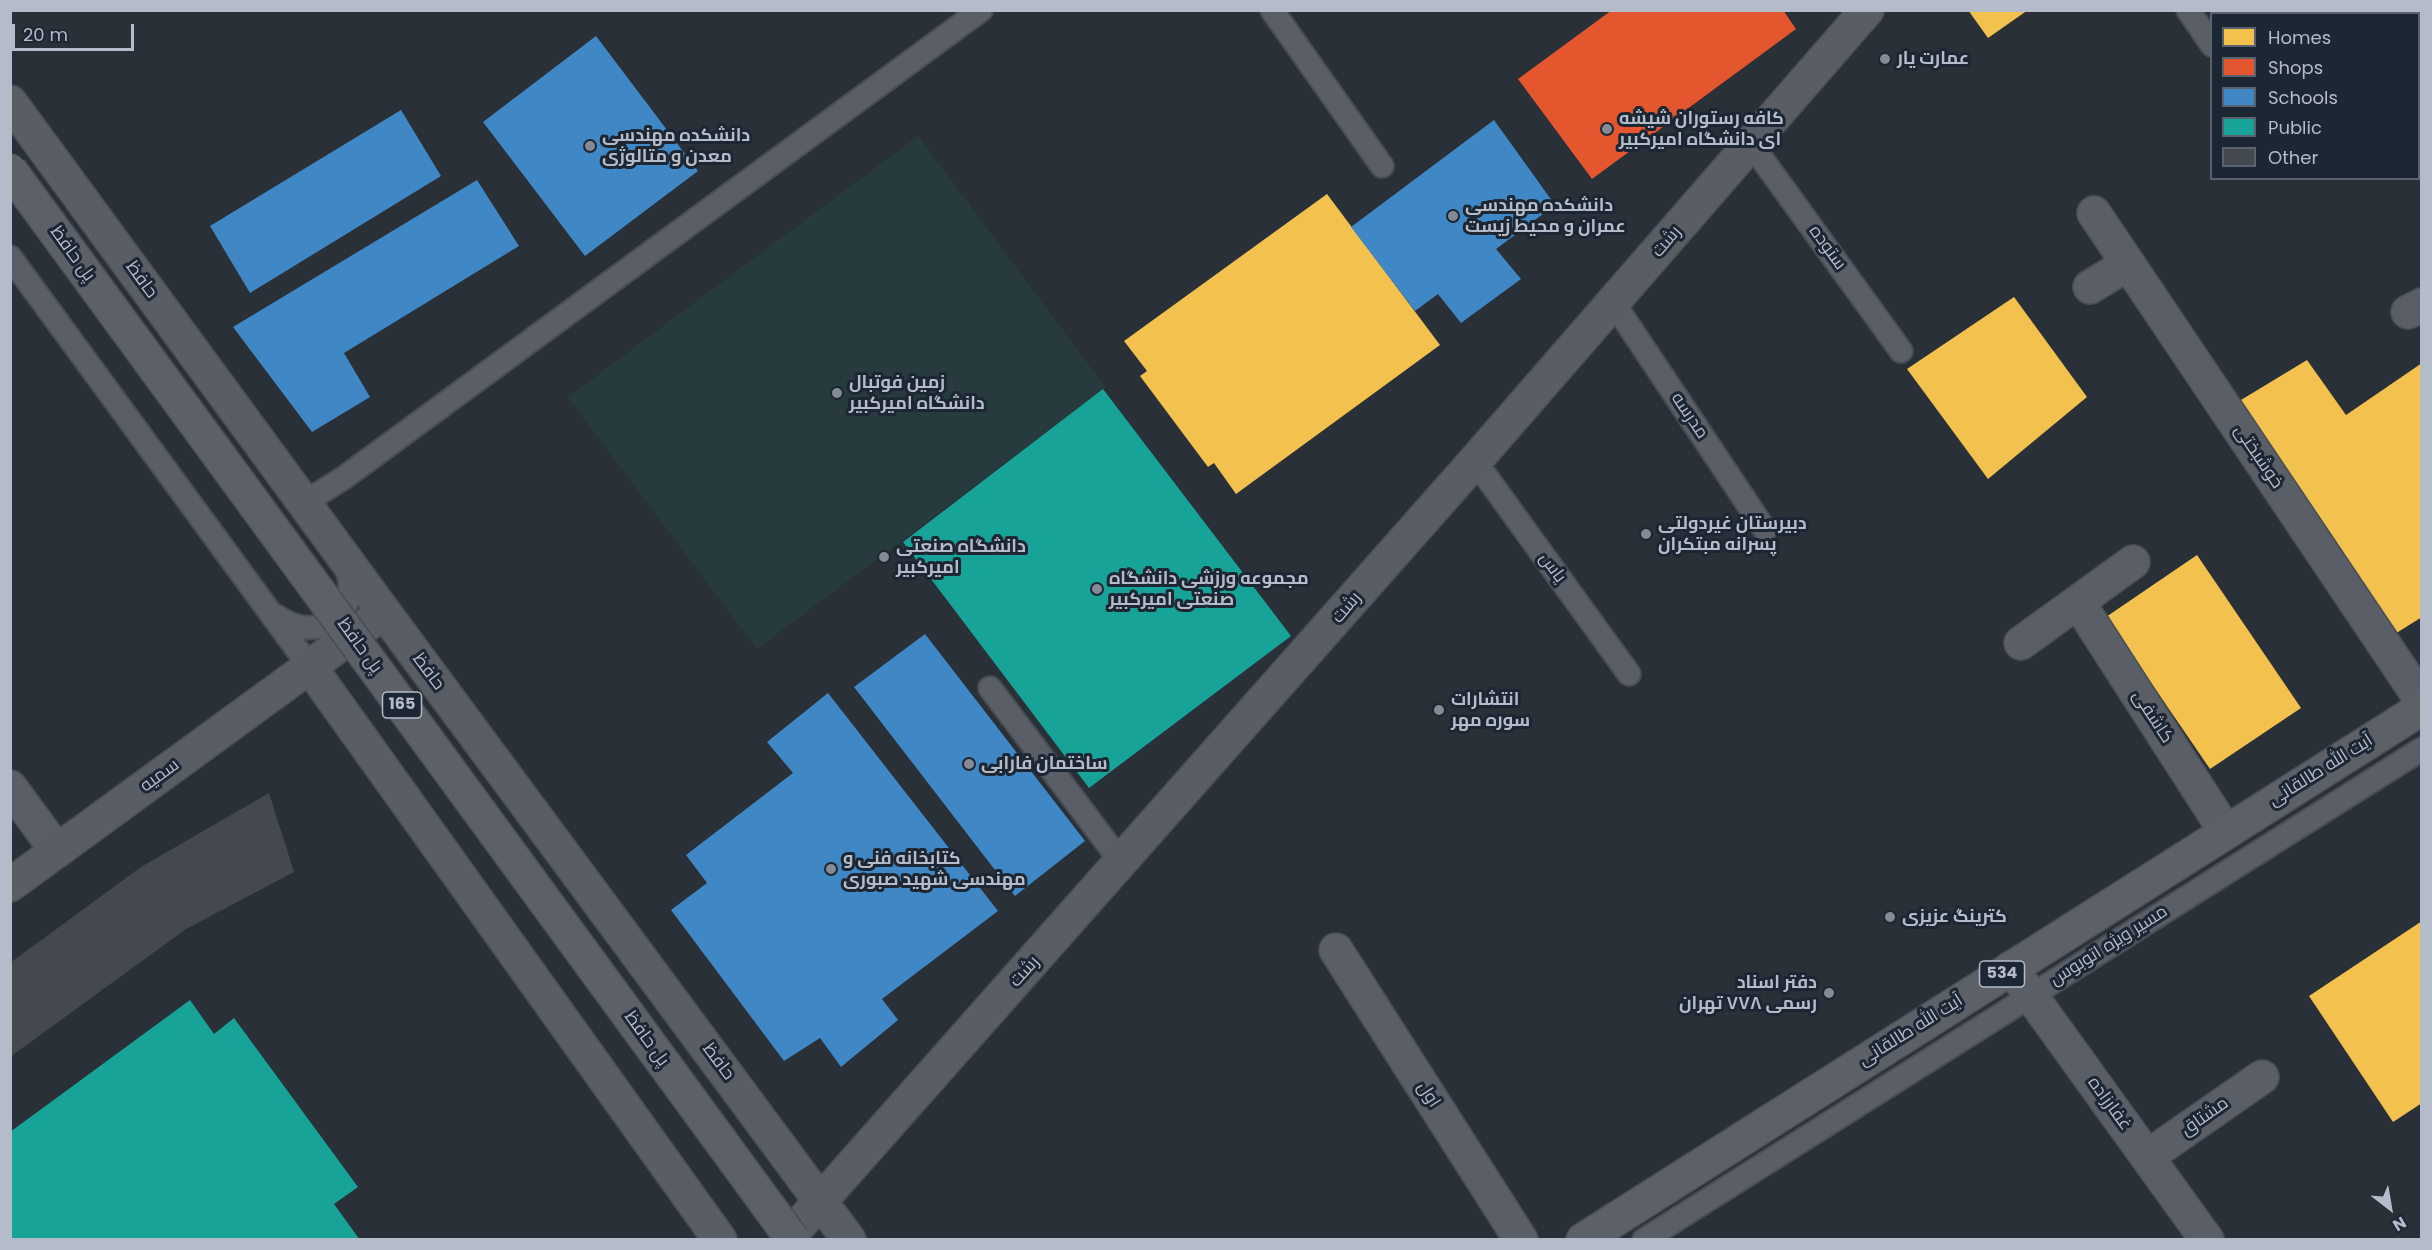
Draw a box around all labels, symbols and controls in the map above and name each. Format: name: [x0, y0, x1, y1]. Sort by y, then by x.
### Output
scale bar: [15, 12, 136, 50]
legend: [2210, 12, 2420, 180]
text: 20 m: [23, 22, 68, 47]
text: Homes: [2268, 25, 2331, 50]
place label: عمارت یار: [1897, 48, 1969, 70]
marker: عمارت یار: [1878, 52, 1892, 66]
text: Shops: [2268, 55, 2323, 80]
text: Schools: [2268, 85, 2338, 110]
place label: کافه رستوران شیشه ای دانشگاه امیرکبیر: [1619, 108, 1784, 150]
text: Public: [2268, 115, 2322, 140]
marker: کافه رستوران شیشه ای دانشگاه امیرکبیر: [1600, 122, 1614, 136]
place label: دانشکده مهندسی معدن و متالوژی: [602, 125, 750, 168]
marker: دانشکده مهندسی معدن و متالوژی: [583, 139, 597, 153]
text: Other: [2268, 145, 2318, 170]
place label: دانشکده مهندسی عمران و محیط زیست: [1465, 195, 1626, 238]
marker: دانشکده مهندسی عمران و محیط زیست: [1446, 209, 1460, 223]
street label: پل حافظ: [45, 222, 99, 286]
street label: رشت: [1648, 222, 1686, 262]
street label: ستوده: [1804, 222, 1850, 274]
street label: حافظ: [120, 257, 162, 303]
place label: زمین فوتبال دانشگاه امیرکبیر: [849, 372, 985, 415]
marker: زمین فوتبال دانشگاه امیرکبیر: [830, 386, 844, 400]
street label: مدرسه: [1666, 389, 1712, 443]
street label: خوشبختی: [2229, 421, 2287, 493]
place label: دبیرستان غیردولتی پسرانه مبتکران: [1658, 513, 1807, 556]
marker: دبیرستان غیردولتی پسرانه مبتکران: [1639, 527, 1653, 541]
place label: دانشگاه صنعتی امیرکبیر: [896, 536, 1026, 578]
street label: یاس: [1534, 549, 1570, 587]
marker: دانشگاه صنعتی امیرکبیر: [877, 550, 891, 564]
place label: مجموعه ورزشی دانشگاه صنعتی امیرکبیر: [1109, 568, 1309, 610]
marker: مجموعه ورزشی دانشگاه صنعتی امیرکبیر: [1090, 582, 1104, 596]
street label: رشت: [1328, 588, 1366, 628]
street label: پل حافظ: [332, 614, 386, 678]
street label: حافظ: [407, 649, 449, 695]
street label: کاشفی: [2127, 686, 2177, 748]
place label: انتشارات سوره مهر: [1451, 689, 1530, 732]
road number: 165: [382, 692, 422, 718]
marker: انتشارات سوره مهر: [1432, 703, 1446, 717]
street label: آیت الله طالقانی: [2265, 730, 2377, 812]
place label: ساختمان فارابی: [981, 753, 1108, 775]
street label: سمیه: [136, 755, 184, 797]
marker: ساختمان فارابی: [962, 757, 976, 771]
place label: کتابخانه فنی و مهندسی شهید صبوری: [843, 848, 1026, 890]
marker: کتابخانه فنی و مهندسی شهید صبوری: [824, 862, 838, 876]
street label: مسیر ویژه اتوبوس: [2046, 901, 2172, 991]
place label: کترینگ عزیزی: [1902, 906, 2007, 928]
marker: کترینگ عزیزی: [1883, 910, 1897, 924]
street label: رشت: [1005, 952, 1045, 992]
road number: 534: [1980, 961, 2024, 987]
place label: دفتر اسناد رسمی ۷۷۸ تهران: [1679, 972, 1817, 1014]
marker: دفتر اسناد رسمی ۷۷۸ تهران: [1822, 986, 1836, 1000]
street label: آیت الله طالقانی: [1855, 990, 1967, 1072]
street label: پل حافظ: [619, 1007, 673, 1071]
street label: حافظ: [697, 1039, 739, 1085]
street label: غفارزاده: [2082, 1073, 2136, 1135]
street label: اول: [1412, 1078, 1444, 1112]
street label: مشتاق: [2177, 1093, 2233, 1141]
north arrow: [2360, 1178, 2420, 1238]
text: N: [2388, 1211, 2411, 1237]

